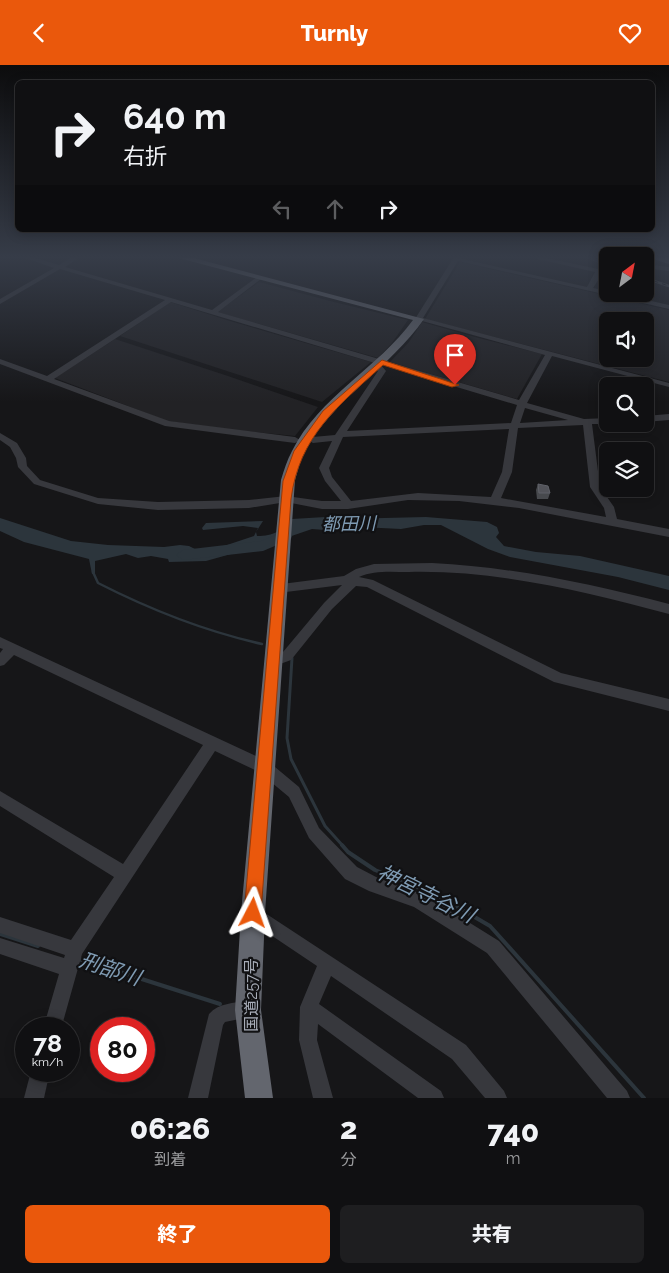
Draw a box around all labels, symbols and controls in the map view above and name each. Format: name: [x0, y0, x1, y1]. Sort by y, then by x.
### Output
icon: back: [25, 19, 53, 47]
icon: heart: [616, 19, 644, 47]
text: Turnly: [301, 20, 368, 46]
text: 640 m: [123, 96, 227, 137]
icon: right: [40, 100, 105, 165]
text: 右折: [123, 143, 167, 169]
icon: left: [268, 195, 296, 223]
icon: ahead: [321, 195, 349, 223]
icon: right: [374, 195, 402, 223]
north arrow: [599, 247, 654, 303]
map controls: [599, 247, 654, 497]
button: sound: [599, 312, 654, 367]
pin: [434, 334, 476, 385]
icon: arrive: [441, 341, 469, 369]
button: search: [599, 377, 654, 432]
button: layers: [599, 442, 654, 497]
water label: 都田川: [322, 512, 378, 534]
water label: 神宮寺谷川: [374, 859, 481, 929]
position arrow: [226, 886, 278, 938]
water label: 刑部川: [76, 947, 146, 991]
street label: 国道257号: [242, 958, 261, 1032]
speed limit sign: 80: [90, 1017, 155, 1082]
text: 78: [33, 1028, 62, 1058]
text: km/h: [32, 1055, 63, 1069]
text: 06:26: [130, 1111, 210, 1146]
text: 2: [340, 1111, 357, 1146]
text: 740: [487, 1114, 539, 1149]
text: m: [506, 1149, 521, 1168]
text: 到着: [154, 1150, 186, 1169]
text: 分: [341, 1150, 357, 1169]
button: 終了: [25, 1205, 330, 1263]
button: 共有: [340, 1205, 644, 1263]

